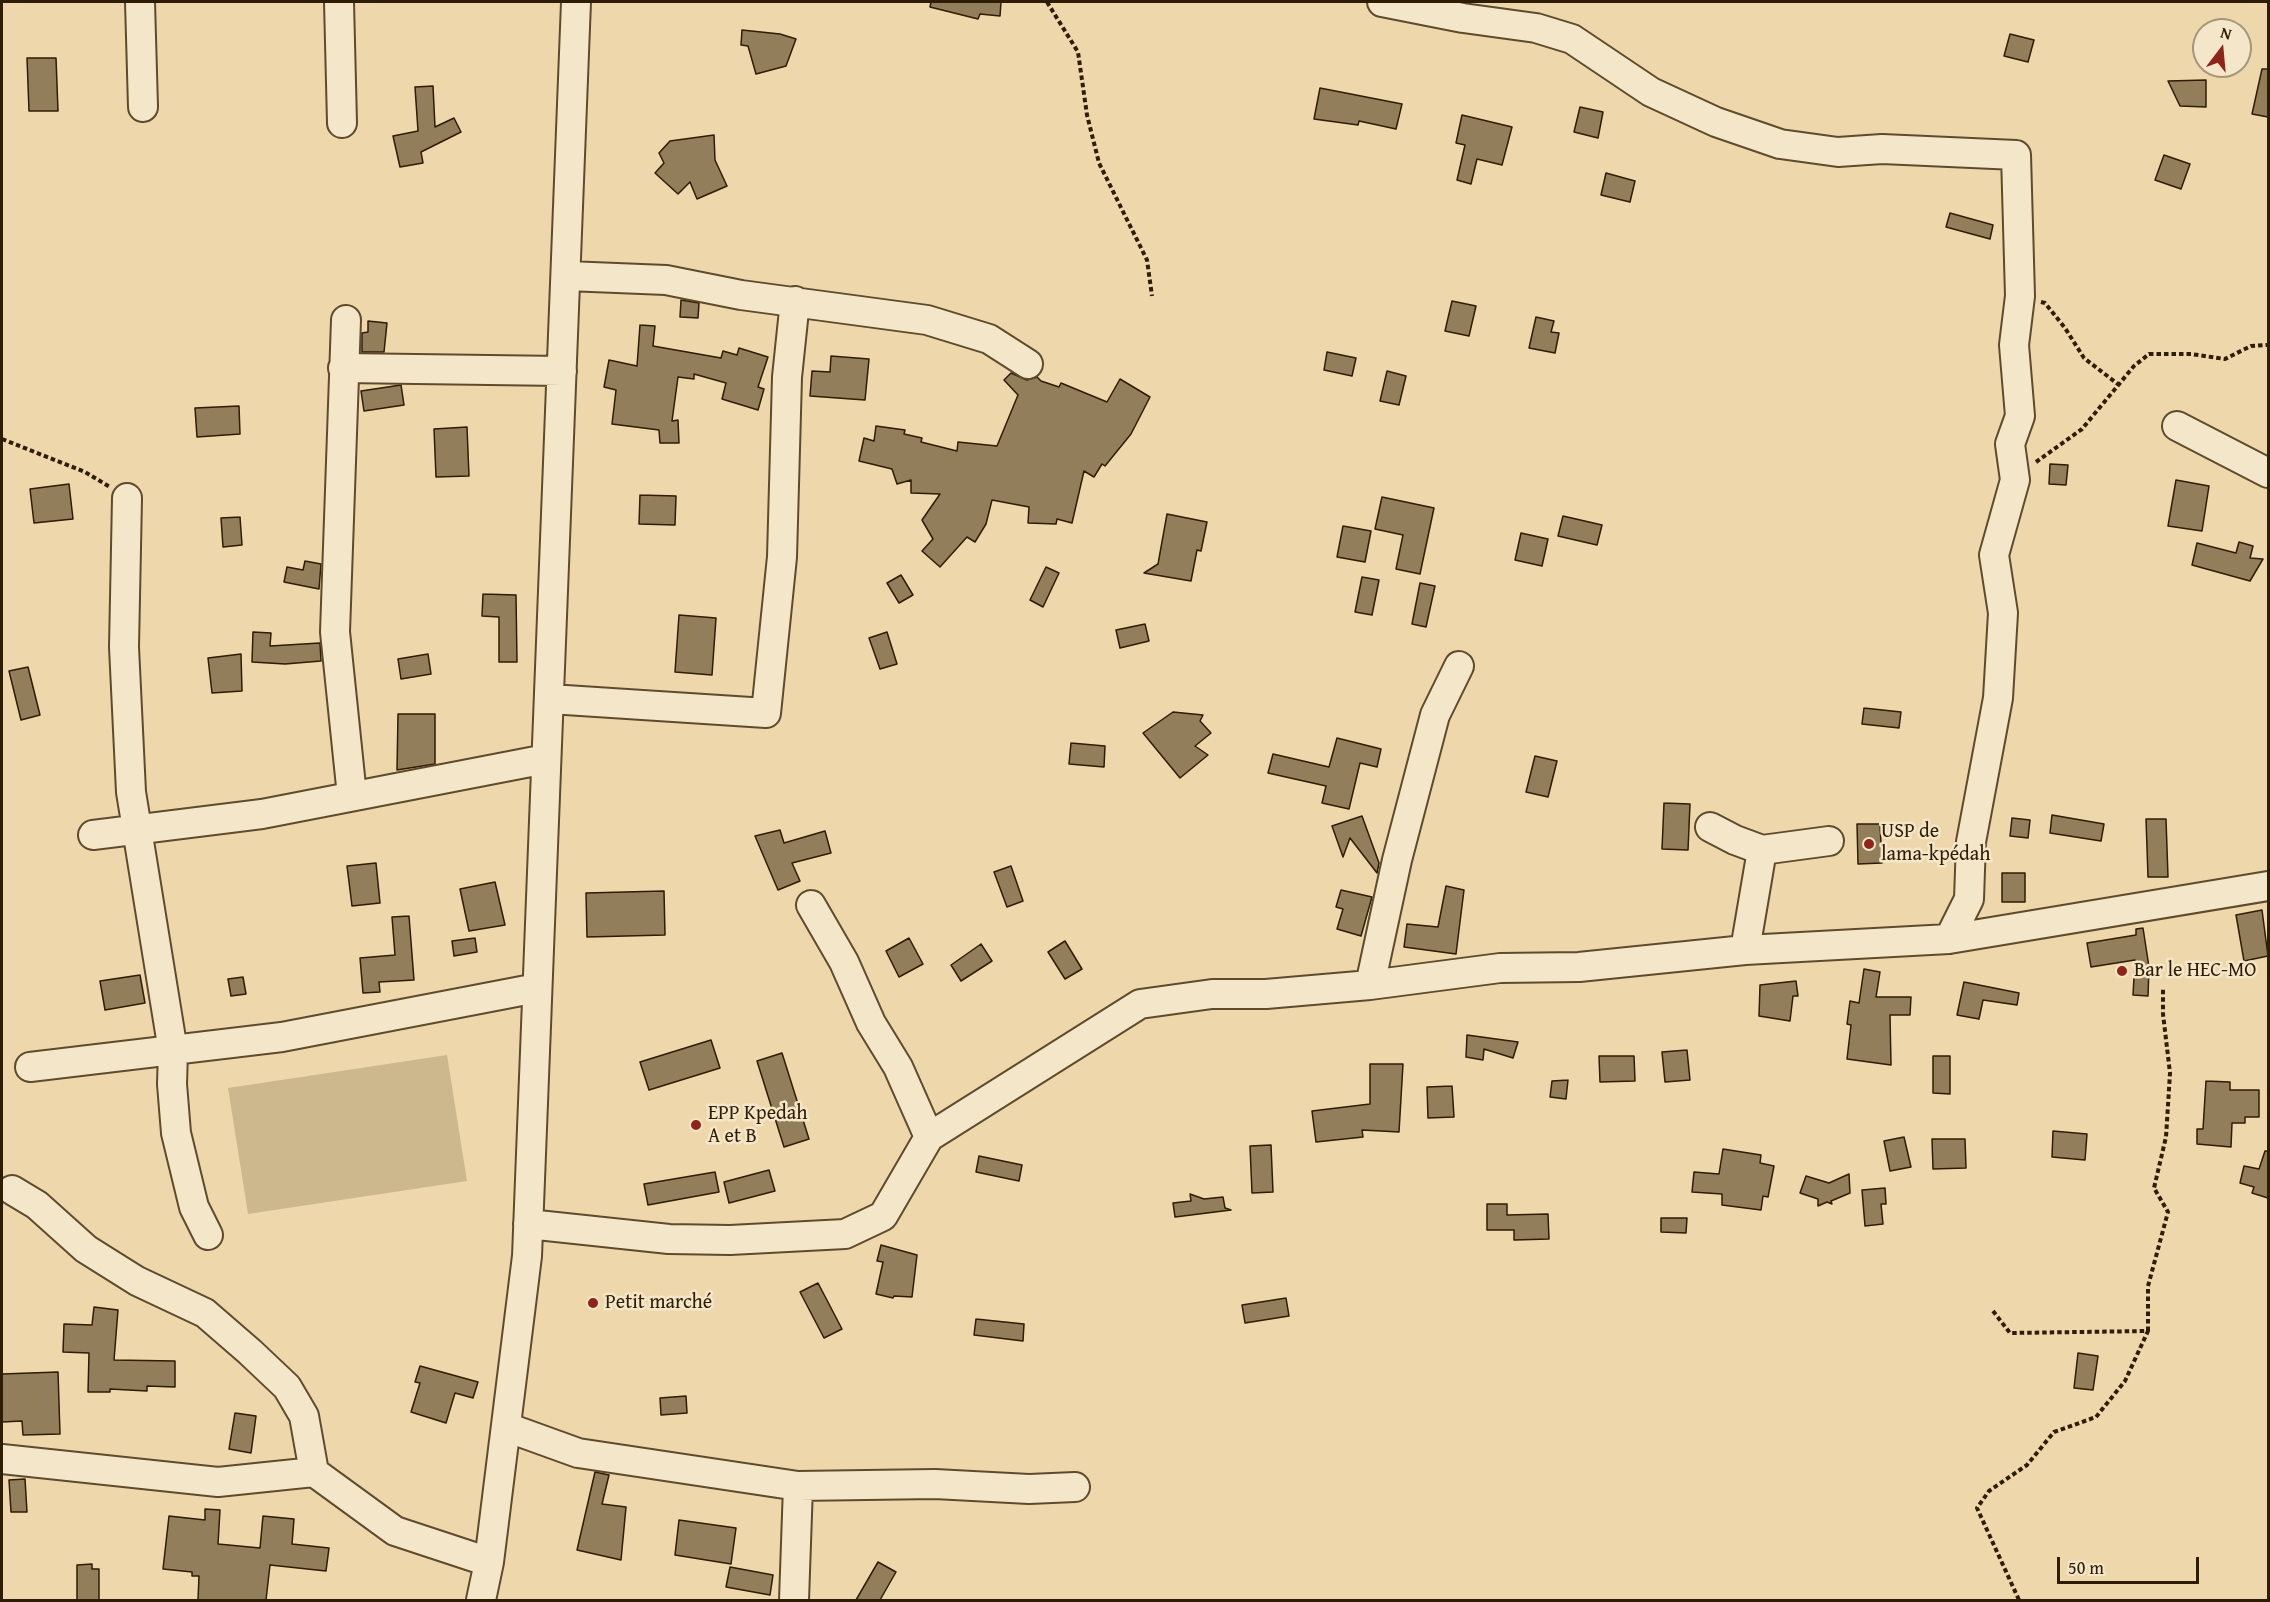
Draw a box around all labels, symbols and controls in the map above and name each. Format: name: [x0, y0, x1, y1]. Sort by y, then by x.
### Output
north arrow: [2192, 18, 2252, 78]
text: N: [2218, 20, 2235, 46]
place label: USP de lama-kpédah: [1881, 820, 1990, 867]
marker: USP de lama-kpédah: [1862, 837, 1876, 851]
place label: Bar le HEC-MO: [2134, 959, 2257, 983]
marker: Bar le HEC-MO: [2115, 964, 2129, 978]
place label: EPP Kpedah A et B: [708, 1102, 807, 1149]
marker: EPP Kpedah A et B: [689, 1118, 703, 1132]
place label: Petit marché: [605, 1291, 712, 1315]
marker: Petit marché: [586, 1296, 600, 1310]
scale bar: [2060, 1545, 2202, 1583]
text: 50 m: [2068, 1554, 2104, 1581]

